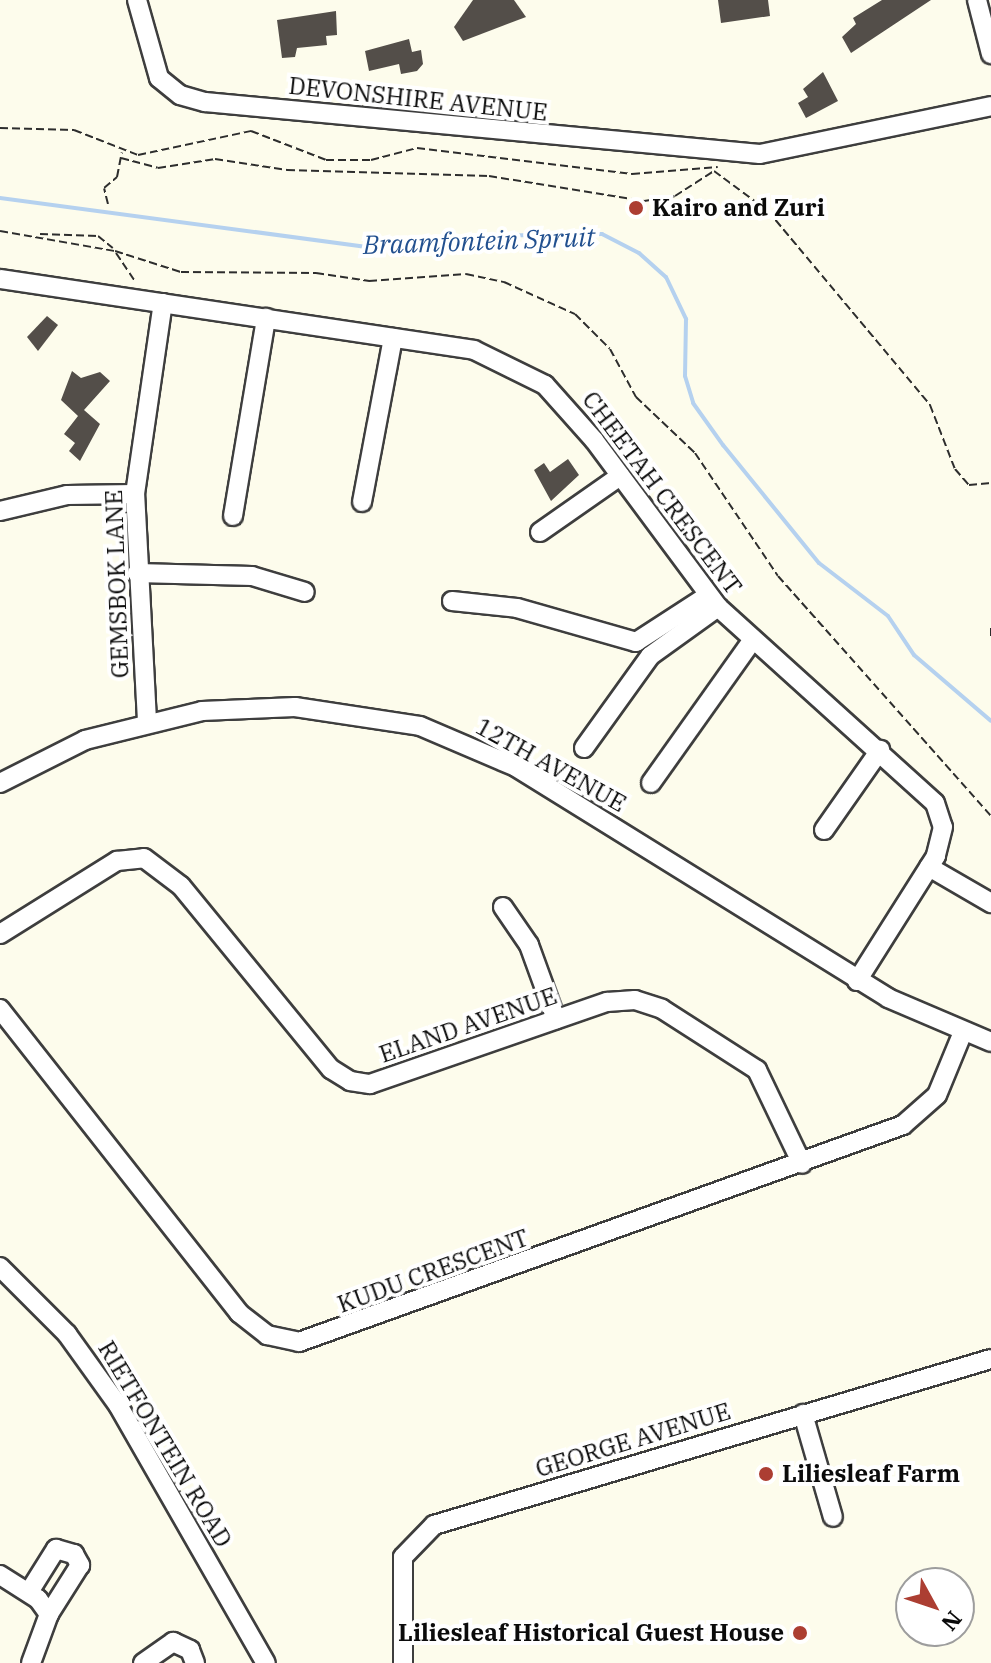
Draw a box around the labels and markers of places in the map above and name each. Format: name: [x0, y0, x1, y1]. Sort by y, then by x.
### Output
place label: Kairo and Zuri: [652, 194, 825, 222]
marker: Kairo and Zuri: [627, 199, 645, 217]
place label: Liliesleaf Farm: [782, 1460, 960, 1488]
marker: Liliesleaf Farm: [757, 1465, 775, 1483]
place label: Liliesleaf Historical Guest House: [398, 1619, 784, 1647]
marker: Liliesleaf Historical Guest House: [791, 1624, 809, 1642]

